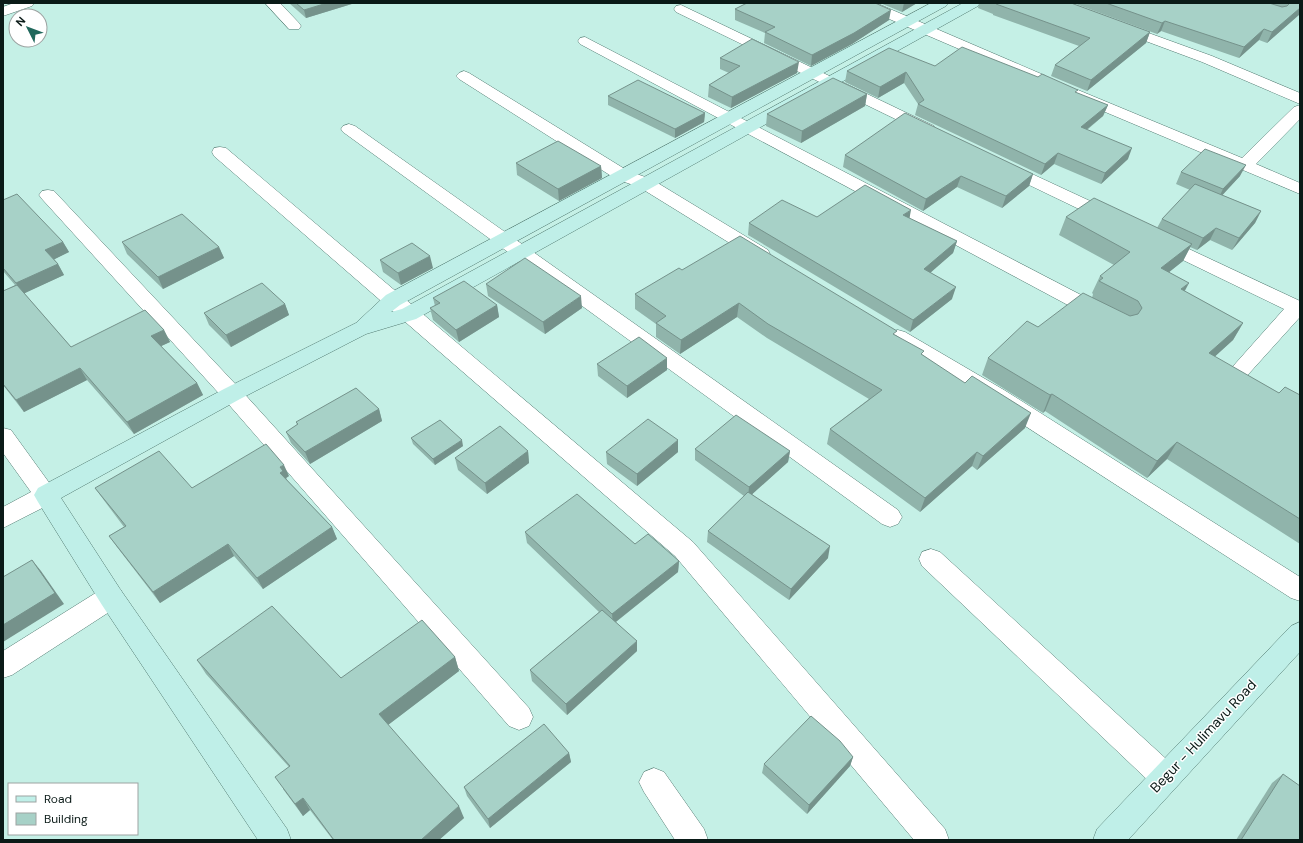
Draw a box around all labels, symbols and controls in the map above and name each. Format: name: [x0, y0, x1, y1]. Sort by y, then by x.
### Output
north arrow: [8, 8, 48, 48]
text: N: [13, 14, 28, 29]
street label: Begur - Hulimavu Road: [1146, 676, 1260, 796]
legend: [8, 783, 138, 835]
text: Road: [44, 791, 72, 807]
text: Building: [44, 811, 88, 827]

